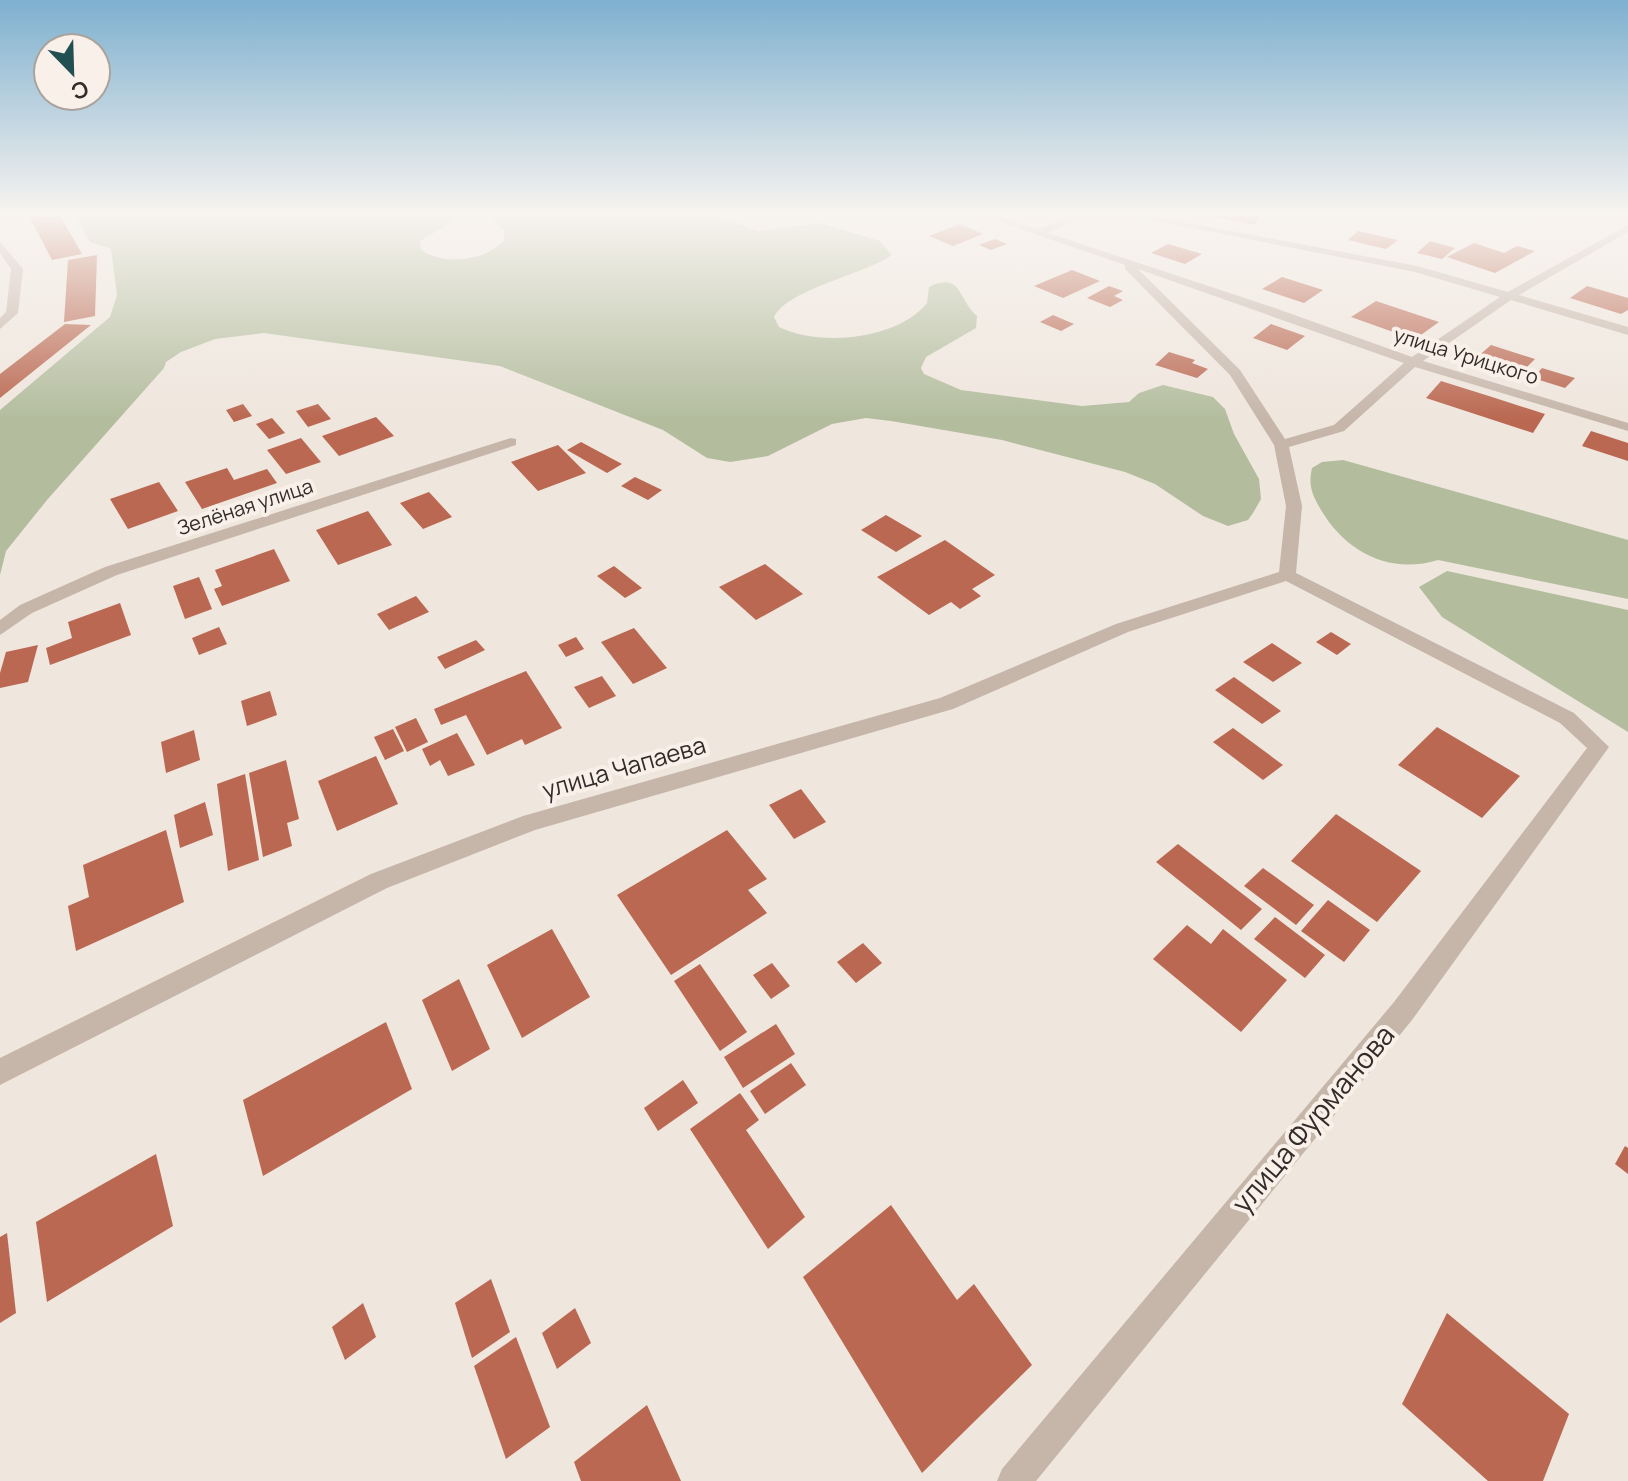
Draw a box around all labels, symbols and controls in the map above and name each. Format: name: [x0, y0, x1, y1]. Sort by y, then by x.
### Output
north arrow: [32, 32, 112, 112]
text: С: [66, 73, 93, 107]
street label: улица Урицкого: [1390, 321, 1542, 390]
street label: Зелёная улица: [173, 472, 316, 541]
street label: улица Чапаева: [538, 727, 709, 806]
street label: улица Фурманова: [1222, 1016, 1402, 1220]

